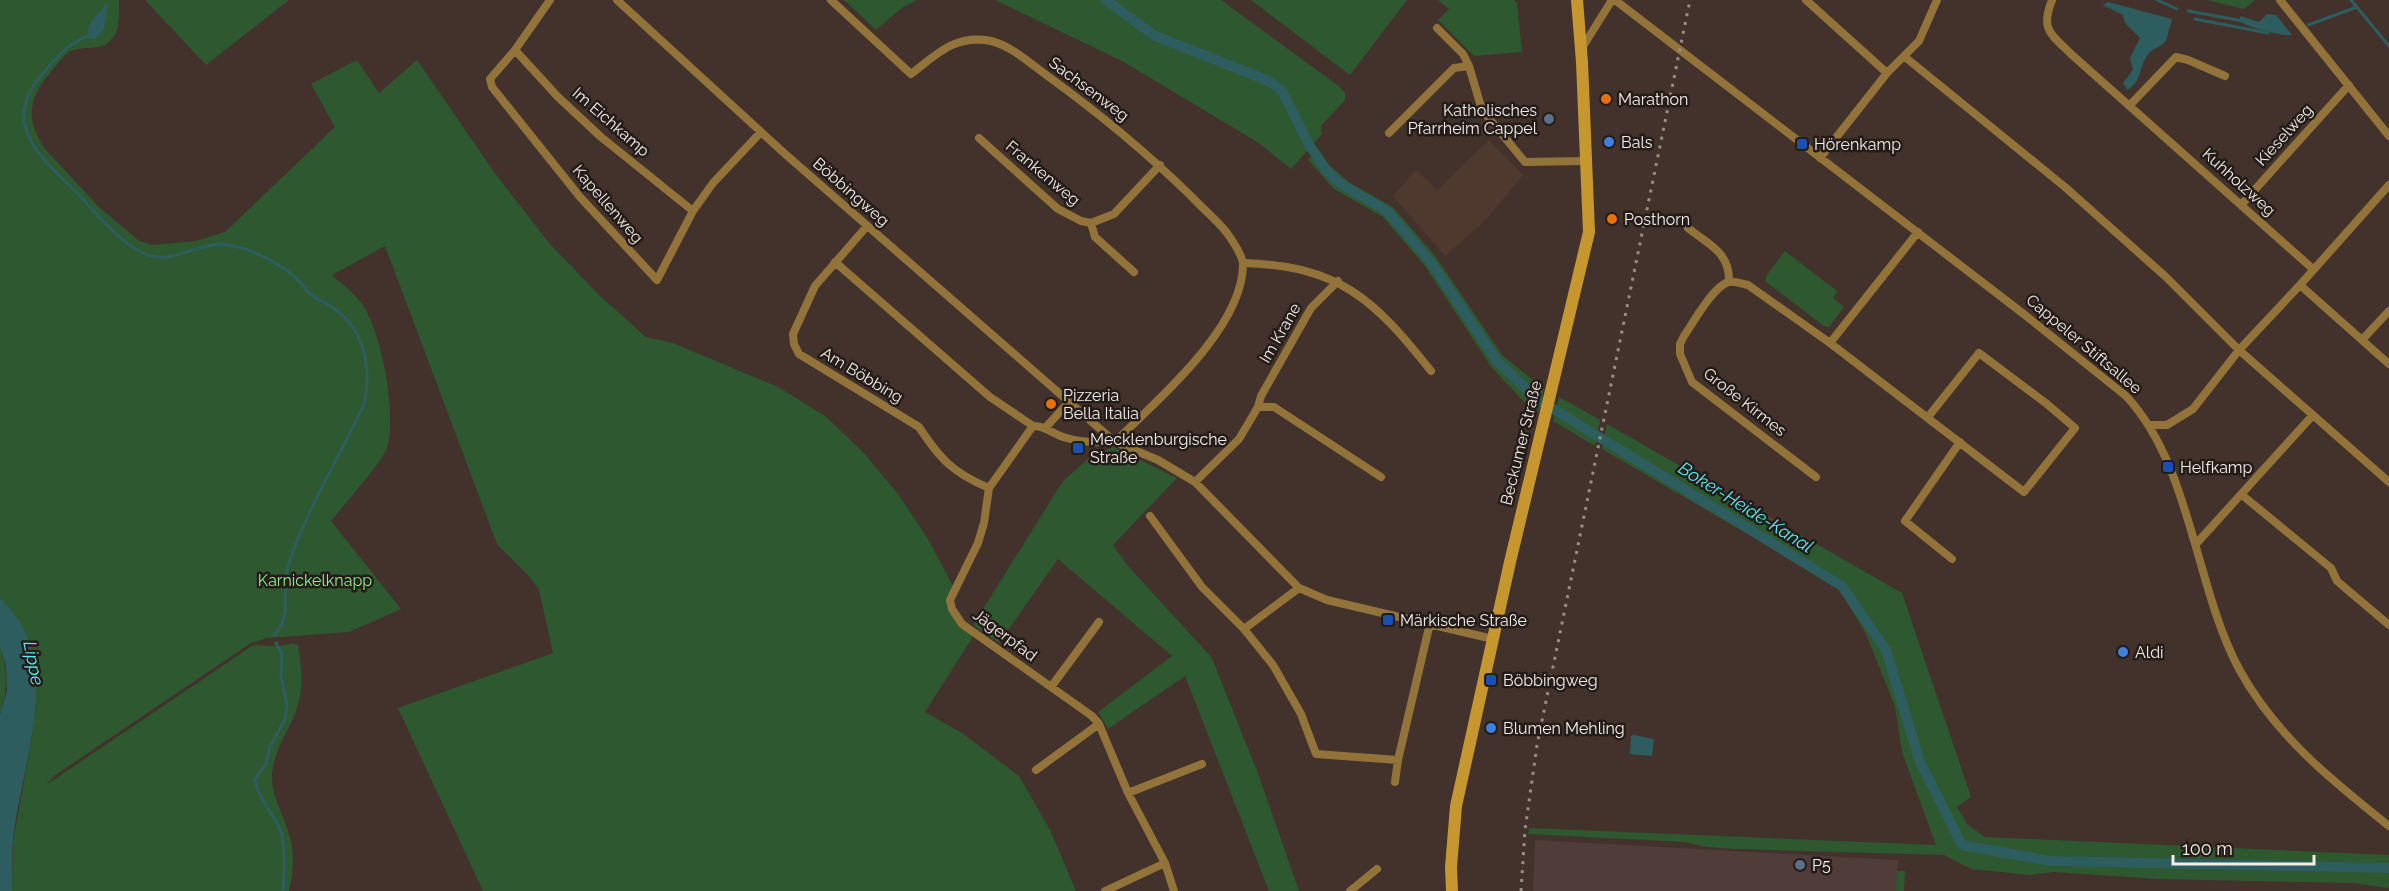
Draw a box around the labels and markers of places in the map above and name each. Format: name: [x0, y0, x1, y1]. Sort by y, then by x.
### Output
place label: Marathon: [1618, 90, 1688, 109]
marker: Marathon: [1599, 92, 1613, 106]
place label: Katholisches Pfarrheim Cappel: [1408, 101, 1538, 138]
marker: Katholisches Pfarrheim Cappel: [1542, 112, 1556, 126]
place label: Bals: [1621, 133, 1653, 152]
marker: Bals: [1602, 135, 1616, 149]
place label: Hörenkamp: [1814, 135, 1901, 154]
marker: Hörenkamp: [1795, 137, 1809, 151]
place label: Posthorn: [1624, 210, 1690, 229]
marker: Posthorn: [1605, 212, 1619, 226]
place label: Pizzeria Bella Italia: [1063, 386, 1139, 423]
marker: Pizzeria Bella Italia: [1044, 397, 1058, 411]
place label: Mecklenburgische Straße: [1090, 430, 1227, 467]
marker: Mecklenburgische Straße: [1071, 441, 1085, 455]
place label: Helfkamp: [2180, 458, 2253, 477]
marker: Helfkamp: [2161, 460, 2175, 474]
place label: Märkische Straße: [1400, 611, 1527, 630]
marker: Märkische Straße: [1381, 613, 1395, 627]
place label: Aldi: [2135, 643, 2164, 662]
marker: Aldi: [2116, 645, 2130, 659]
place label: Böbbingweg: [1503, 671, 1598, 690]
marker: Böbbingweg: [1484, 673, 1498, 687]
place label: Blumen Mehling: [1503, 719, 1625, 738]
marker: Blumen Mehling: [1484, 721, 1498, 735]
place label: P5: [1812, 856, 1831, 875]
marker: P5: [1793, 858, 1807, 872]

